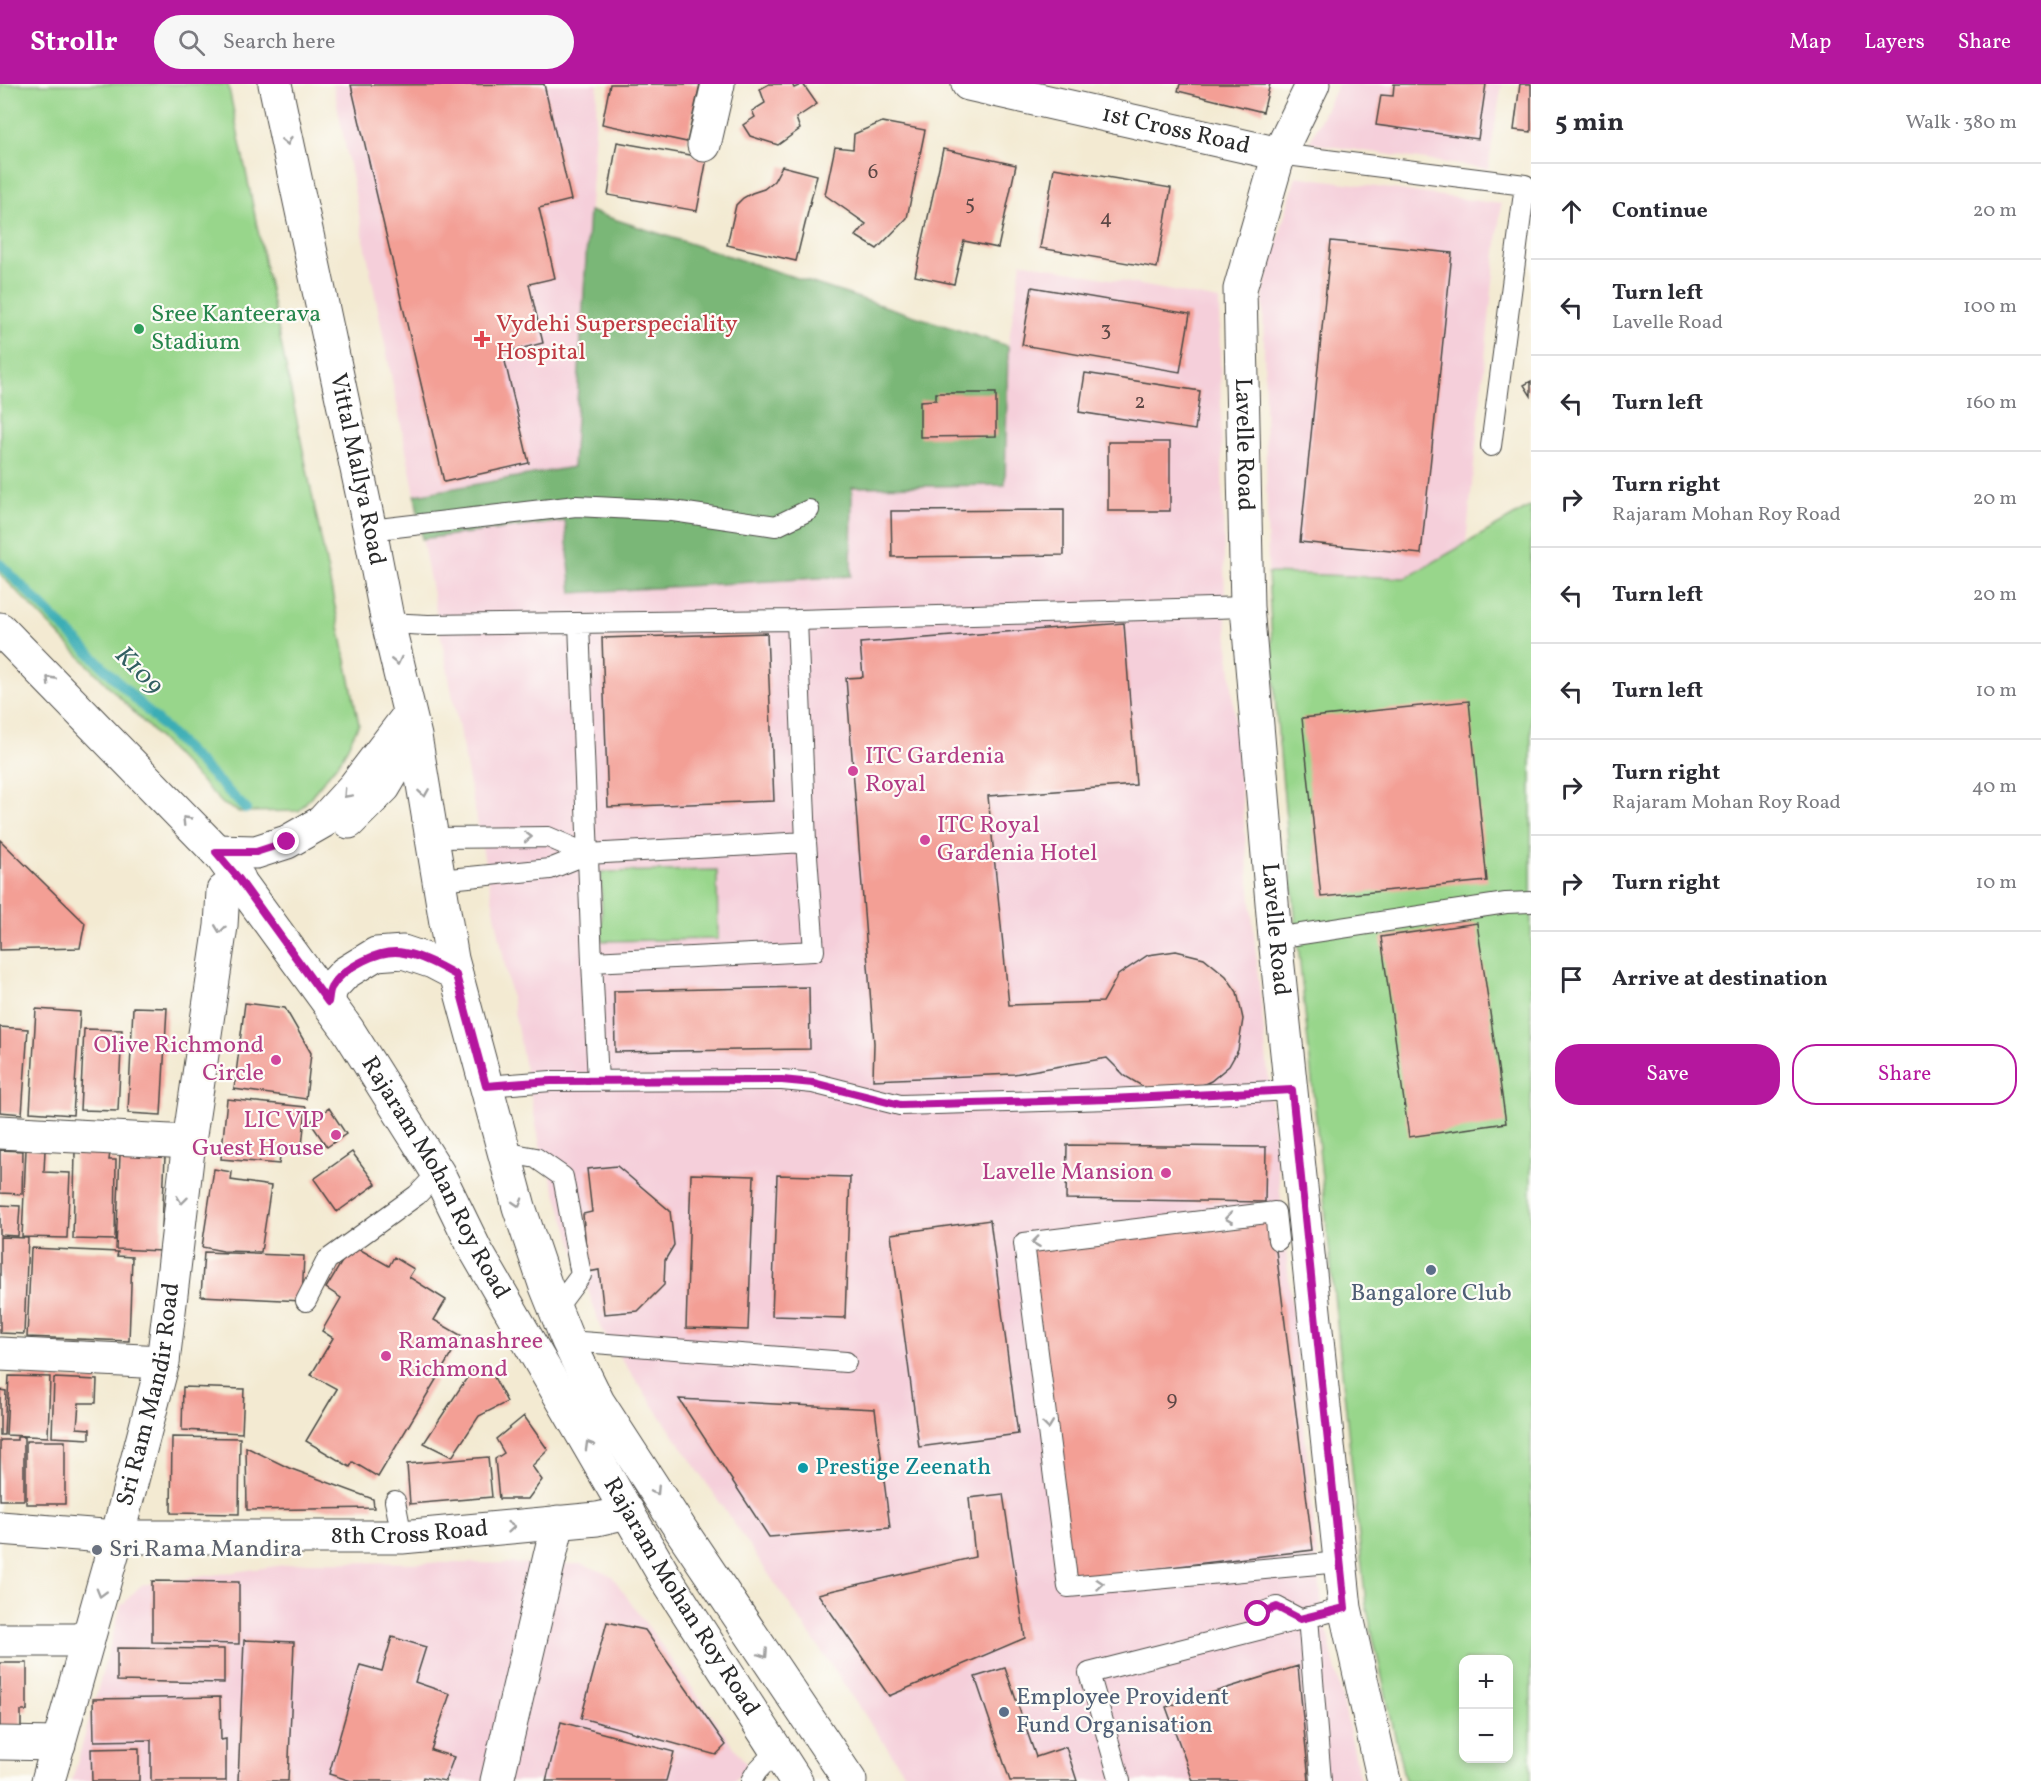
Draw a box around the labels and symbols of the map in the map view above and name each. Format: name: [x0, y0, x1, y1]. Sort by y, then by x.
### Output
street label: 1st Cross Road: [1098, 98, 1253, 164]
one-way arrow: [280, 136, 293, 146]
house number: 6: [868, 158, 878, 187]
house number: 5: [965, 189, 975, 218]
house number: 4: [1100, 204, 1112, 233]
place label: Sree Kanteerava Stadium: [151, 298, 321, 360]
place label: Vydehi Superspeciality Hospital: [496, 308, 738, 370]
house number: 3: [1101, 315, 1111, 344]
marker: Sree Kanteerava Stadium: [132, 322, 146, 336]
marker: Vydehi Superspeciality Hospital: [473, 330, 491, 348]
street label: Vittal Mallya Road: [320, 370, 394, 568]
street label: Lavelle Road: [1225, 378, 1262, 512]
house number: 2: [1134, 388, 1146, 417]
water label: K109: [106, 638, 172, 704]
one-way arrow: [389, 656, 402, 666]
one-way arrow: [46, 677, 57, 688]
place label: ITC Gardenia Royal: [865, 740, 1005, 802]
marker: ITC Gardenia Royal: [846, 764, 860, 778]
one-way arrow: [343, 788, 354, 798]
one-way arrow: [417, 788, 430, 798]
place label: ITC Royal Gardenia Hotel: [937, 809, 1097, 871]
one-way arrow: [182, 817, 193, 828]
route end: [273, 828, 299, 854]
one-way arrow: [524, 831, 533, 843]
marker: ITC Royal Gardenia Hotel: [918, 833, 932, 847]
street label: Lavelle Road: [1252, 862, 1298, 998]
one-way arrow: [215, 924, 227, 934]
place label: Olive Richmond Circle: [94, 1029, 264, 1091]
street label: Rajaram Mohan Roy Road: [352, 1050, 518, 1306]
marker: Olive Richmond Circle: [269, 1053, 283, 1067]
place label: LIC VIP Guest House: [192, 1104, 324, 1166]
marker: LIC VIP Guest House: [329, 1128, 343, 1142]
place label: Lavelle Mansion: [982, 1156, 1154, 1190]
marker: Lavelle Mansion: [1159, 1166, 1173, 1180]
one-way arrow: [176, 1195, 189, 1204]
one-way arrow: [511, 1197, 523, 1208]
one-way arrow: [1225, 1211, 1234, 1224]
one-way arrow: [1031, 1235, 1040, 1247]
marker: Bangalore Club: [1424, 1263, 1438, 1277]
place label: Bangalore Club: [1350, 1277, 1512, 1311]
street label: Sri Ram Mandir Road: [109, 1281, 189, 1510]
place label: Ramanashree Richmond: [398, 1325, 543, 1387]
marker: Ramanashree Richmond: [379, 1349, 393, 1363]
house number: 9: [1167, 1385, 1178, 1414]
one-way arrow: [1041, 1420, 1053, 1430]
one-way arrow: [585, 1441, 596, 1451]
place label: Prestige Zeenath: [815, 1451, 991, 1485]
marker: Prestige Zeenath: [796, 1461, 810, 1475]
street label: Rajaram Mohan Roy Road: [594, 1471, 767, 1723]
one-way arrow: [648, 1485, 660, 1495]
street label: 8th Cross Road: [331, 1512, 490, 1554]
one-way arrow: [506, 1521, 515, 1534]
place label: Sri Rama Mandira: [109, 1533, 302, 1567]
marker: Sri Rama Mandira: [90, 1543, 104, 1557]
one-way arrow: [1096, 1578, 1105, 1591]
one-way arrow: [96, 1587, 108, 1598]
route start: [1244, 1600, 1270, 1626]
one-way arrow: [757, 1647, 768, 1658]
place label: Employee Provident Fund Organisation: [1016, 1681, 1229, 1743]
marker: Employee Provident Fund Organisation: [997, 1705, 1011, 1719]

